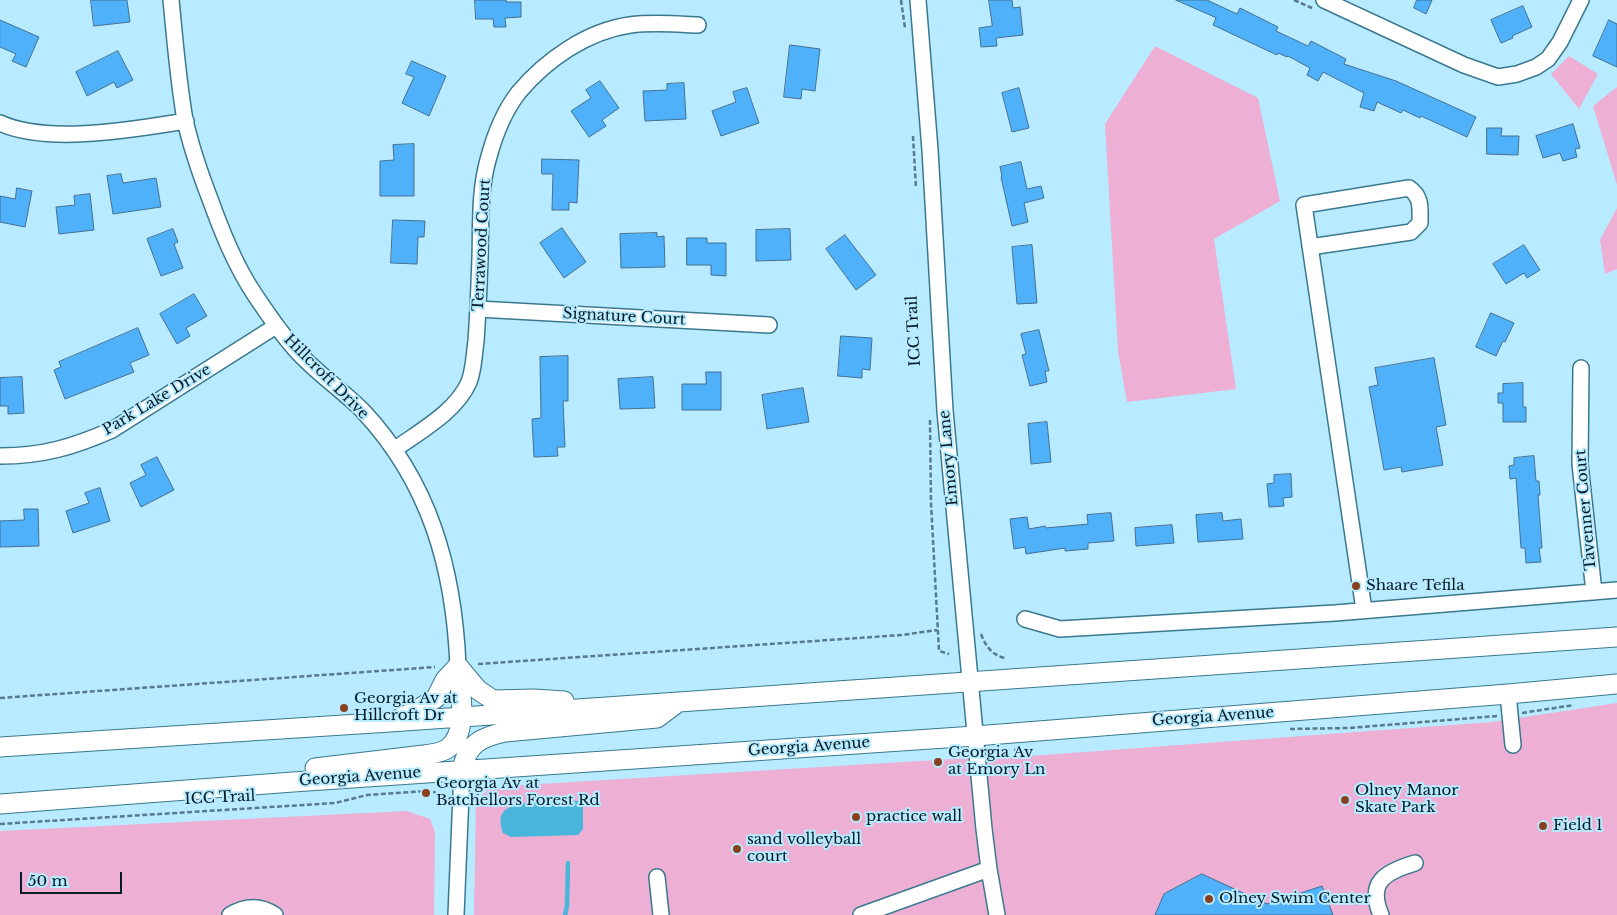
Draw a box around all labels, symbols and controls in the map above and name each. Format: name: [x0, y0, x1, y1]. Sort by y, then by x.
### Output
street label: Terrawood Court: [470, 178, 494, 312]
street label: ICC Trail: [903, 295, 925, 367]
street label: Signature Court: [562, 305, 686, 329]
street label: Hillcroft Drive: [280, 331, 372, 423]
street label: Park Lake Drive: [100, 361, 214, 439]
street label: Emory Lane: [936, 409, 962, 507]
street label: Tavenner Court: [1572, 449, 1600, 571]
place label: Shaare Tefila: [1366, 577, 1464, 595]
marker: Shaare Tefila: [1350, 580, 1362, 592]
place label: Georgia Av at Hillcroft Dr: [354, 690, 457, 725]
marker: Georgia Av at Hillcroft Dr: [338, 702, 350, 714]
street label: Georgia Avenue: [1151, 704, 1275, 730]
street label: Georgia Avenue: [747, 734, 871, 760]
place label: Georgia Av at Emory Ln: [948, 744, 1045, 779]
marker: Georgia Av at Emory Ln: [932, 756, 944, 768]
street label: Georgia Avenue: [298, 764, 422, 790]
place label: Georgia Av at Batchellors Forest Rd: [436, 775, 600, 810]
place label: Olney Manor Skate Park: [1355, 782, 1458, 817]
street label: ICC Trail: [184, 787, 256, 809]
marker: Georgia Av at Batchellors Forest Rd: [420, 787, 432, 799]
marker: Olney Manor Skate Park: [1339, 794, 1351, 806]
place label: practice wall: [866, 808, 962, 826]
marker: practice wall: [850, 811, 862, 823]
place label: Field 1: [1553, 817, 1603, 835]
marker: Field 1: [1537, 820, 1549, 832]
place label: sand volleyball court: [747, 831, 861, 866]
marker: sand volleyball court: [731, 843, 743, 855]
scale bar: [22, 862, 125, 894]
text: 50 m: [28, 871, 68, 890]
place label: Olney Swim Center: [1219, 890, 1371, 908]
marker: Olney Swim Center: [1203, 893, 1215, 905]

